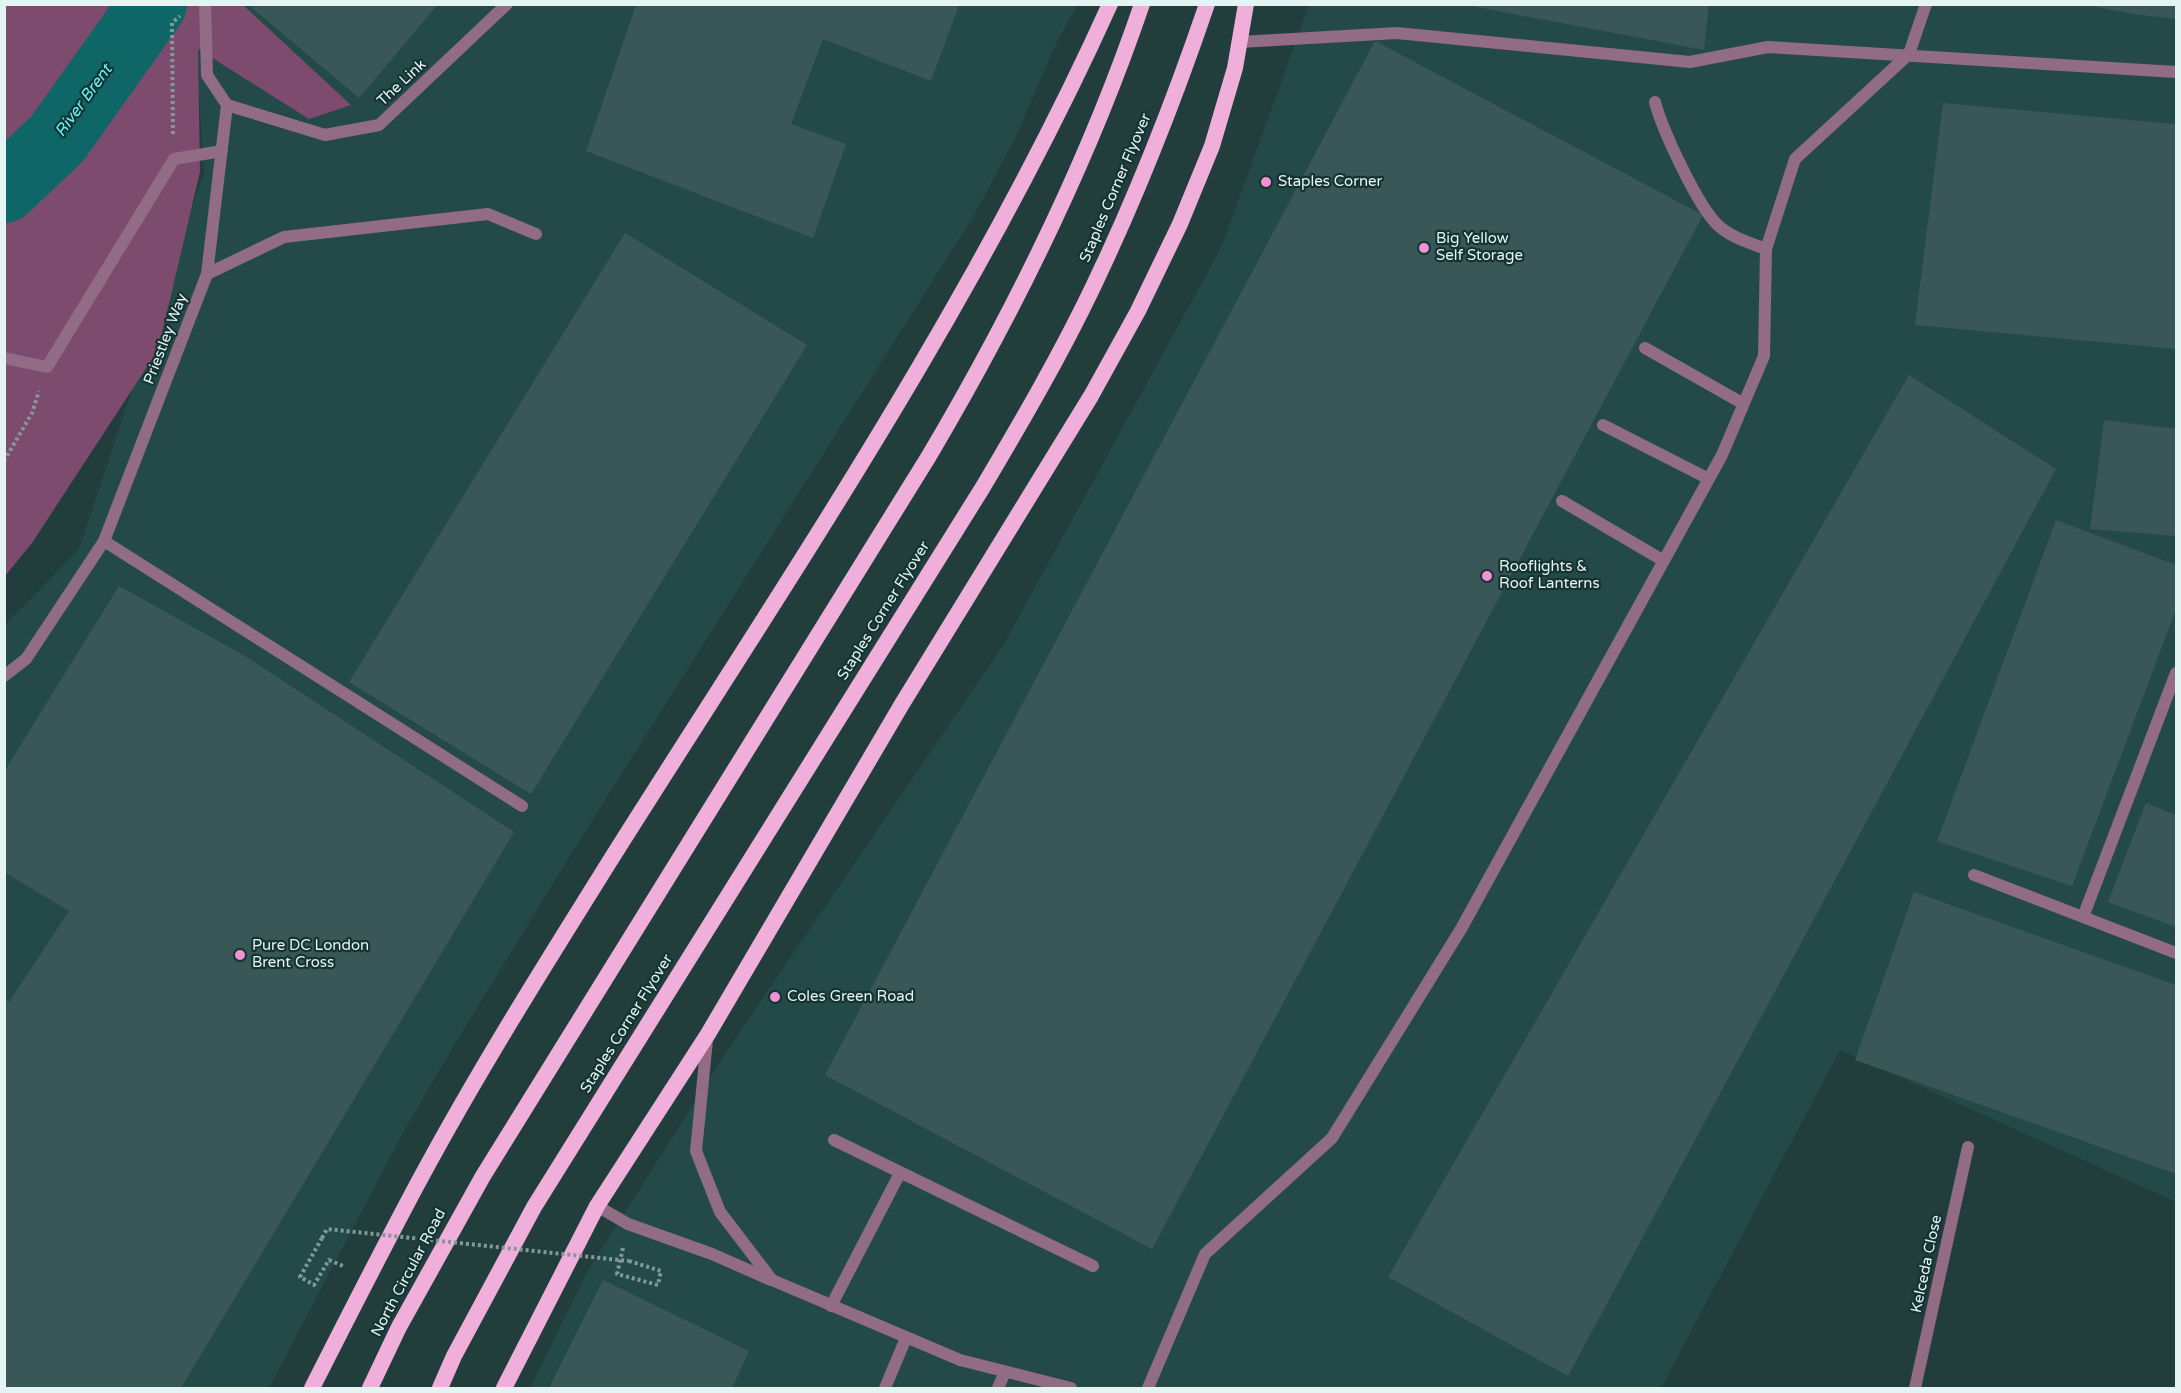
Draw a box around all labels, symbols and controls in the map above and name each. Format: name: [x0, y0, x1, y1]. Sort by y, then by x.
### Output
street label: The Link: [374, 56, 430, 110]
water label: River Brent: [51, 61, 117, 141]
street label: Staples Corner Flyover: [1076, 111, 1156, 265]
place label: Staples Corner: [1278, 173, 1382, 191]
marker: Staples Corner: [1259, 175, 1273, 189]
place label: Big Yellow Self Storage: [1436, 230, 1523, 265]
marker: Big Yellow Self Storage: [1417, 241, 1431, 255]
street label: Priestley Way: [140, 291, 192, 387]
street label: Staples Corner Flyover: [834, 538, 934, 684]
place label: Rooflights & Roof Lanterns: [1499, 558, 1600, 593]
marker: Rooflights & Roof Lanterns: [1480, 569, 1494, 583]
place label: Pure DC London Brent Cross: [252, 937, 369, 972]
marker: Pure DC London Brent Cross: [233, 948, 247, 962]
street label: Staples Corner Flyover: [577, 951, 677, 1097]
place label: Coles Green Road: [787, 988, 914, 1006]
marker: Coles Green Road: [768, 990, 782, 1004]
street label: North Circular Road: [368, 1206, 450, 1340]
street label: Kelceda Close: [1908, 1213, 1946, 1315]

